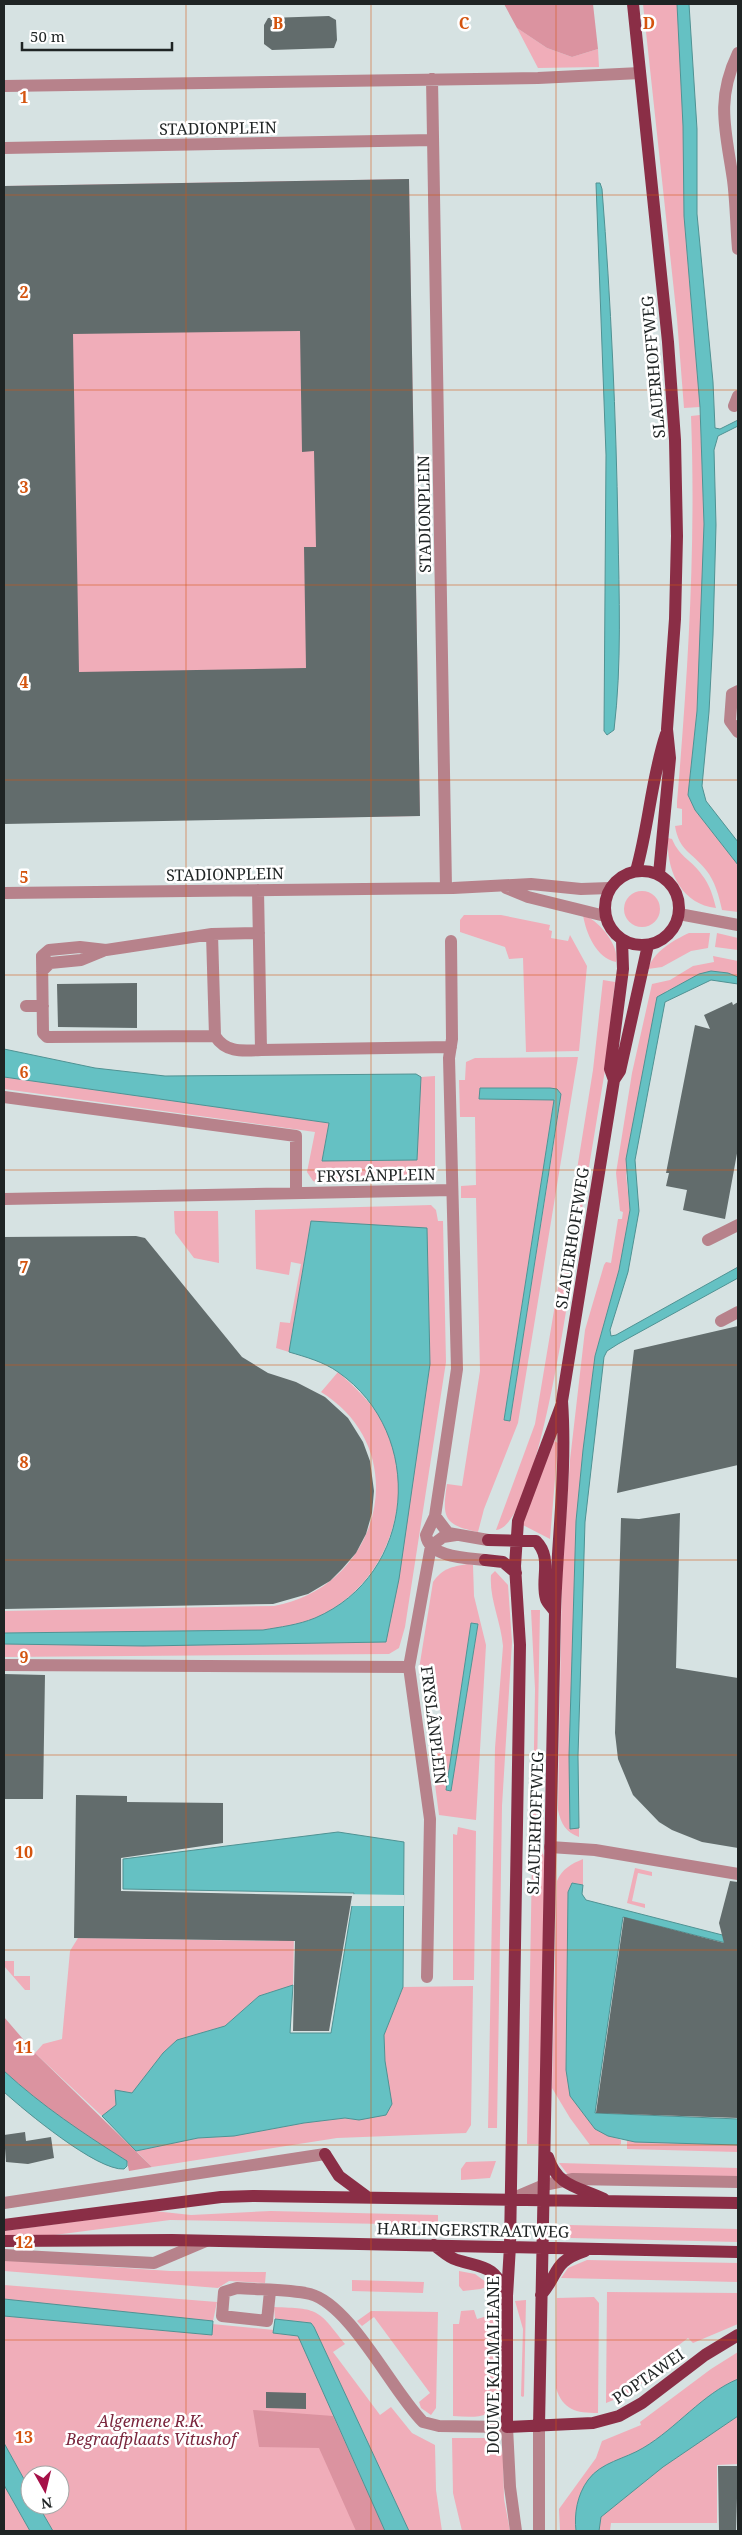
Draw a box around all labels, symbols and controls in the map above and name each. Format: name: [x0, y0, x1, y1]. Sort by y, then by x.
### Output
text: B: [273, 12, 284, 34]
text: C: [459, 12, 470, 34]
text: D: [643, 12, 655, 34]
scale bar: [22, 20, 172, 52]
text: 50 m: [30, 26, 65, 46]
text: 1: [19, 86, 29, 108]
street label: STADIONPLEIN: [159, 116, 277, 140]
text: 2: [19, 281, 29, 303]
street label: SLAUERHOFFWEG: [636, 294, 670, 439]
street label: STADIONPLEIN: [412, 455, 436, 573]
text: 3: [19, 476, 29, 498]
text: 4: [19, 671, 29, 693]
street label: STADIONPLEIN: [166, 862, 284, 886]
text: 5: [19, 866, 29, 888]
text: 6: [19, 1061, 29, 1083]
street label: FRYSLÂNPLEIN: [316, 1163, 436, 1187]
street label: SLAUERHOFFWEG: [550, 1165, 594, 1310]
text: 7: [19, 1256, 29, 1278]
text: 8: [19, 1451, 29, 1473]
text: 9: [19, 1646, 29, 1668]
street label: FRYSLÂNPLEIN: [416, 1665, 452, 1785]
street label: SLAUERHOFFWEG: [522, 1751, 549, 1895]
text: 10: [15, 1841, 33, 1863]
text: 11: [15, 2036, 33, 2058]
street label: HARLINGERSTRAATWEG: [377, 2217, 570, 2243]
text: 12: [15, 2231, 33, 2253]
street label: DOUWE KALMALEANE: [482, 2276, 504, 2454]
street label: POPTAWEI: [608, 2343, 688, 2409]
park label: Algemene R.K. Begraafplaats Vitushof: [65, 2410, 239, 2450]
text: 13: [15, 2426, 33, 2448]
north arrow: [20, 2465, 70, 2515]
text: N: [40, 2493, 54, 2514]

